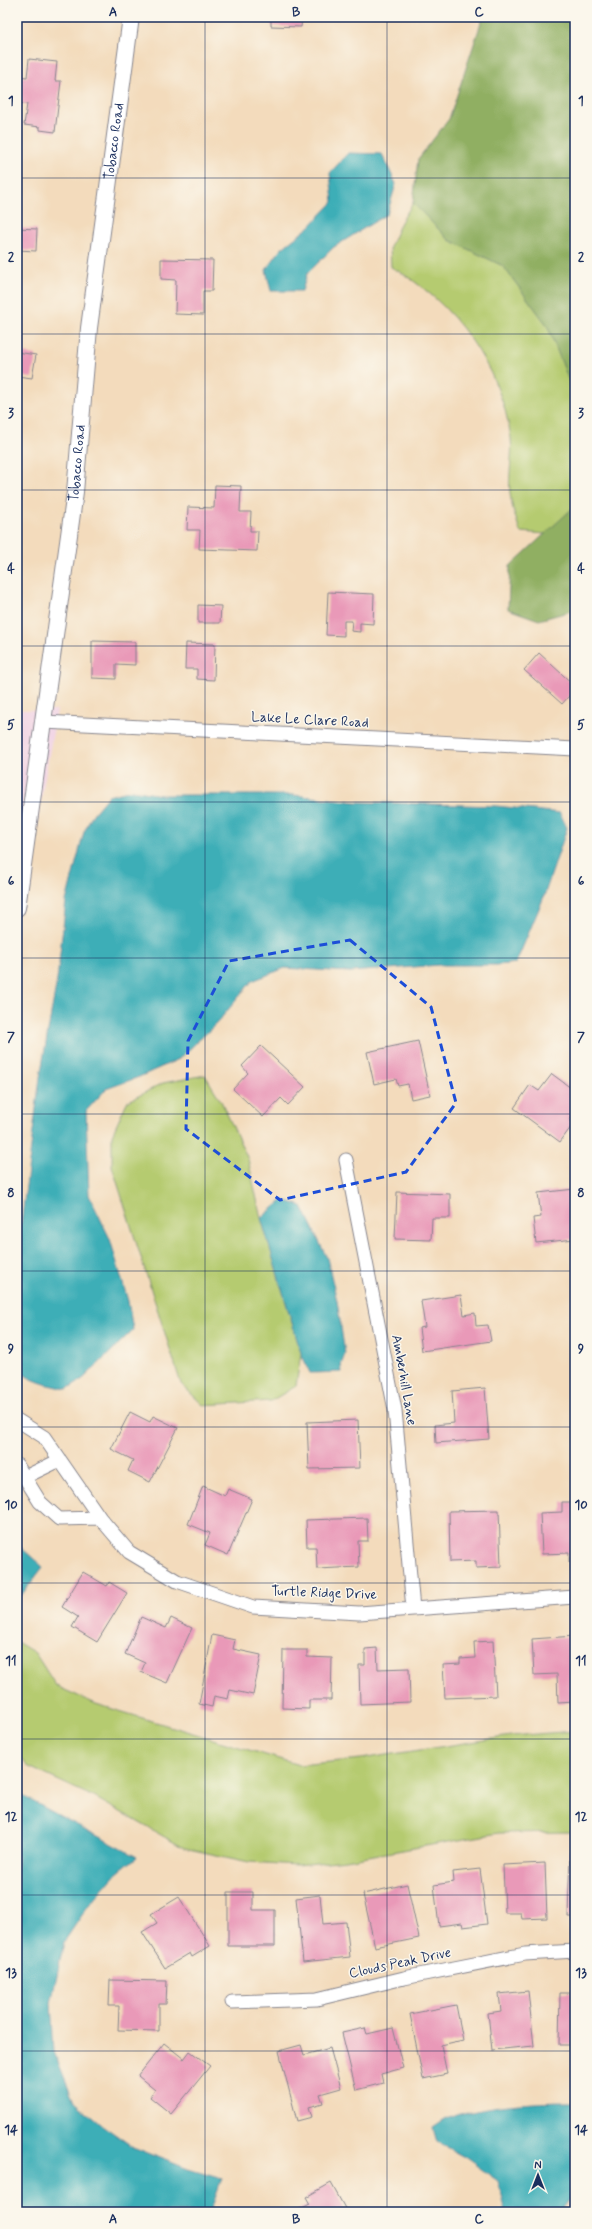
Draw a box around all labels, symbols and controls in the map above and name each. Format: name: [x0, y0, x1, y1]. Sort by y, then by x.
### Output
text: A: [109, 4, 117, 21]
text: B: [292, 4, 301, 21]
text: C: [474, 4, 484, 21]
text: 1: [8, 93, 14, 110]
text: 1: [578, 93, 584, 110]
street label: Tobacco Road: [100, 102, 128, 181]
text: 2: [8, 249, 15, 266]
text: 2: [578, 249, 585, 266]
text: 3: [8, 405, 14, 422]
text: 3: [578, 405, 584, 422]
street label: Tobacco Road: [65, 424, 90, 503]
text: 4: [7, 561, 15, 578]
text: 4: [577, 561, 585, 578]
street label: Lake Le Clare Road: [251, 708, 369, 732]
text: 5: [7, 717, 15, 734]
text: 5: [577, 717, 585, 734]
text: 6: [8, 873, 15, 890]
text: 6: [578, 873, 585, 890]
text: 7: [7, 1029, 15, 1046]
text: 7: [577, 1029, 585, 1046]
text: 8: [7, 1185, 15, 1202]
text: 8: [577, 1185, 585, 1202]
street label: Amberhill Lane: [387, 1333, 421, 1427]
text: 9: [8, 1341, 15, 1358]
text: 9: [578, 1341, 585, 1358]
text: 10: [4, 1497, 18, 1514]
text: 10: [574, 1497, 588, 1514]
street label: Turtle Ridge Drive: [271, 1582, 378, 1604]
text: 11: [5, 1653, 17, 1670]
text: 11: [575, 1653, 587, 1670]
text: 12: [5, 1809, 17, 1826]
text: 12: [575, 1809, 587, 1826]
street label: Clouds Peak Drive: [347, 1943, 453, 1983]
text: 13: [5, 1965, 17, 1982]
text: 13: [575, 1965, 587, 1982]
text: 14: [4, 2122, 18, 2139]
text: 14: [574, 2122, 588, 2139]
north arrow: [518, 2155, 558, 2195]
text: N: [534, 2159, 542, 2173]
text: A: [109, 2211, 117, 2228]
text: B: [292, 2211, 301, 2228]
text: C: [474, 2211, 484, 2228]

